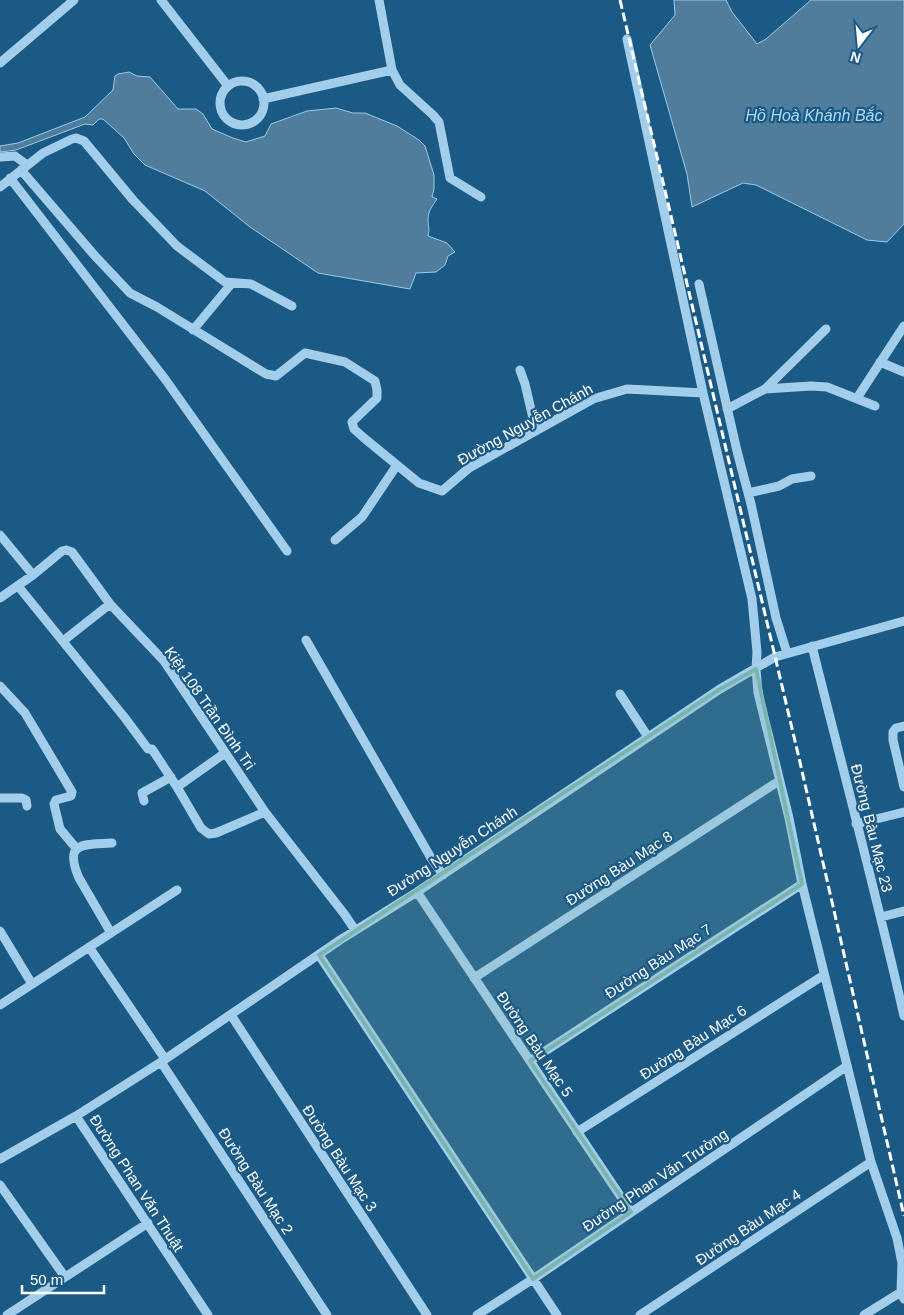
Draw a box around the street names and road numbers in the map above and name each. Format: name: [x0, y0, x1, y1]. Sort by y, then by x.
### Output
street label: Đường Nguyễn Chánh: [455, 380, 595, 468]
street label: Kiệt 108 Trần Đình Tri: [161, 643, 259, 773]
street label: Đường Bàu Mạc 23: [848, 762, 896, 894]
street label: Đường Nguyễn Chánh: [384, 803, 520, 899]
street label: Đường Bàu Mạc 8: [563, 827, 675, 909]
street label: Đường Bàu Mạc 7: [602, 920, 714, 1002]
street label: Đường Bàu Mạc 5: [493, 988, 577, 1100]
street label: Đường Bàu Mạc 6: [637, 1001, 749, 1083]
street label: Đường Bàu Mạc 3: [299, 1102, 381, 1214]
street label: Đường Phan Văn Thuật: [86, 1111, 188, 1255]
street label: Đường Bàu Mạc 2: [215, 1125, 297, 1237]
street label: Đường Phan Văn Trường: [579, 1125, 731, 1235]
street label: Đường Bàu Mạc 4: [692, 1185, 804, 1269]

